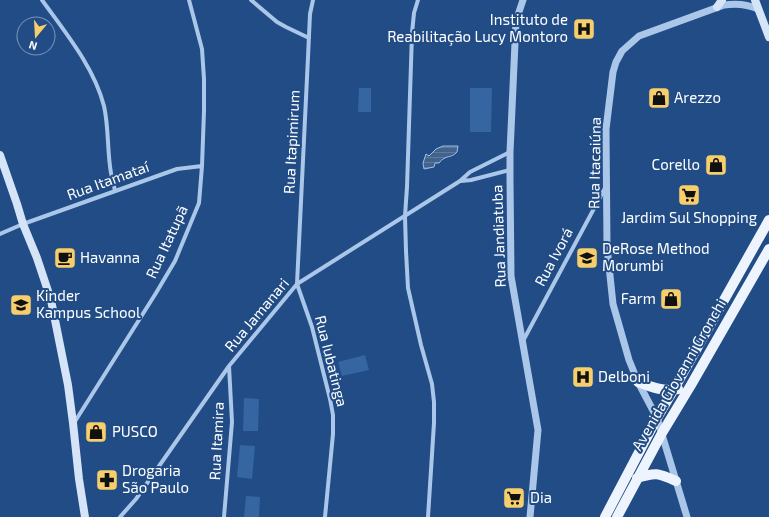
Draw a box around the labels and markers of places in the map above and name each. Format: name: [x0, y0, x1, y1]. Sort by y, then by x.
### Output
place label: Instituto de Reabilitação Lucy Montoro: [387, 10, 568, 46]
hospital icon: Instituto de Reabilitação Lucy Montoro: [571, 16, 597, 42]
shop icon: Arezzo: [646, 85, 672, 111]
place label: Arezzo: [674, 88, 721, 106]
shop icon: Corello: [703, 152, 729, 178]
place label: Corello: [652, 155, 700, 173]
supermarket icon: Jardim Sul Shopping: [676, 182, 702, 208]
place label: Jardim Sul Shopping: [621, 208, 758, 226]
place label: DeRose Method Morumbi: [602, 239, 710, 274]
cafe icon: Havanna: [52, 245, 78, 271]
school or university icon: DeRose Method Morumbi: [574, 245, 600, 271]
place label: Havanna: [80, 248, 140, 266]
place label: Kinder Kampus School: [36, 286, 141, 321]
shop icon: Farm: [658, 286, 684, 312]
place label: Farm: [621, 289, 656, 307]
school or university icon: Kinder Kampus School: [8, 292, 34, 318]
hospital icon: Delboni: [570, 364, 596, 390]
place label: Delboni: [598, 367, 650, 385]
shop icon: PUSCO: [83, 419, 109, 445]
place label: PUSCO: [112, 422, 158, 440]
place label: Drogaria São Paulo: [122, 461, 189, 496]
pharmacy icon: Drogaria São Paulo: [94, 467, 120, 493]
supermarket icon: Dia: [501, 485, 527, 511]
place label: Dia: [530, 488, 552, 506]

